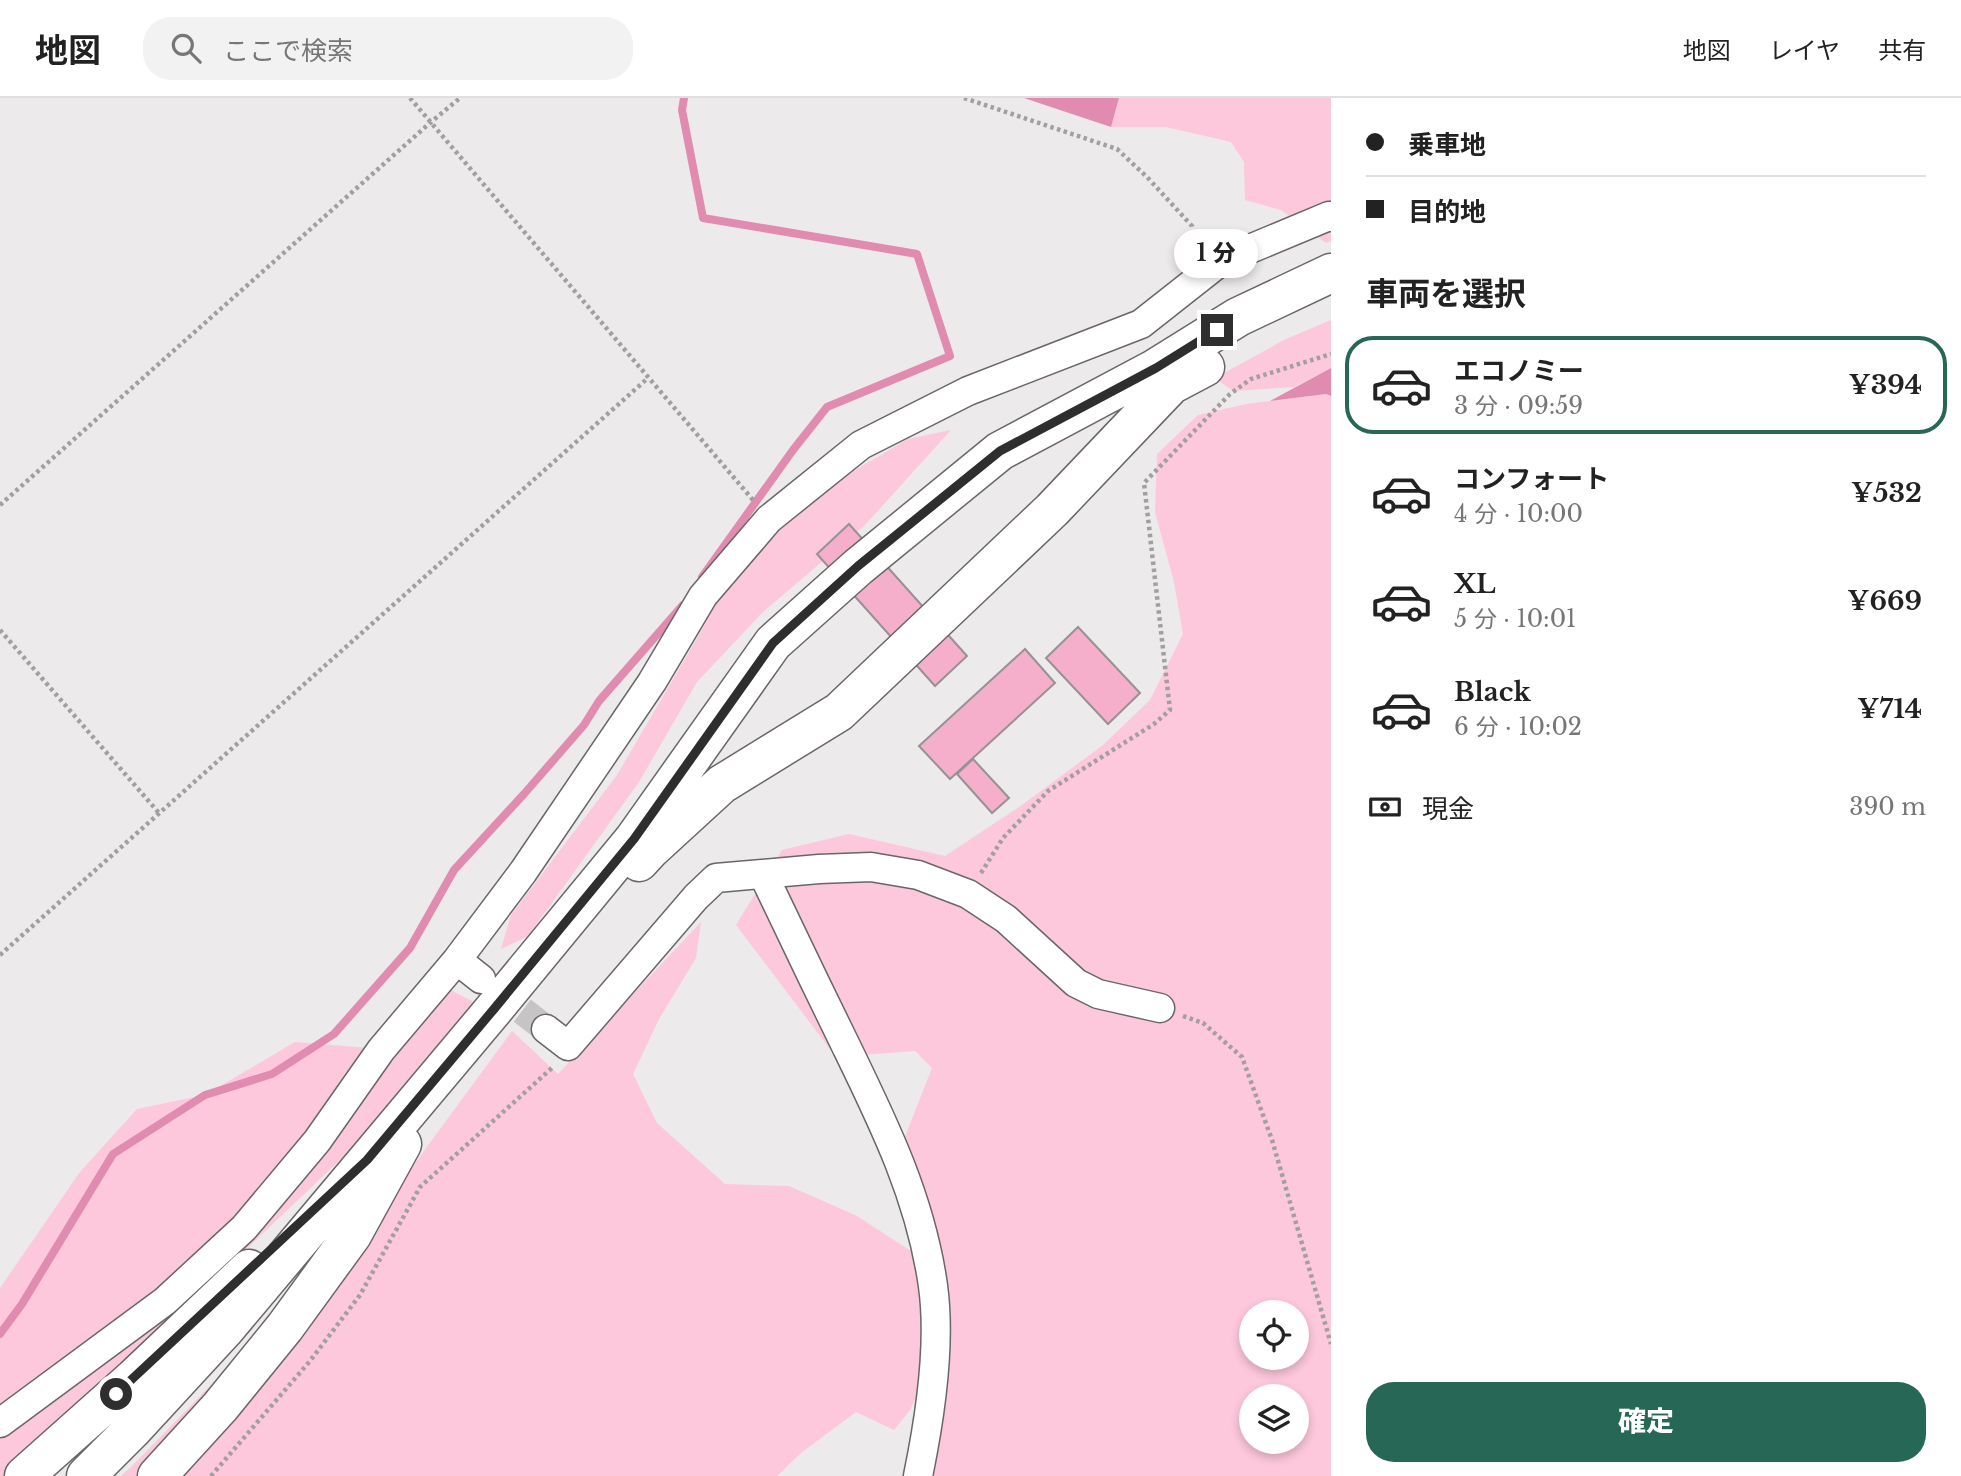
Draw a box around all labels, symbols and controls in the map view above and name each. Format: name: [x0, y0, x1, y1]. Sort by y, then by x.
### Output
search box: [143, 17, 633, 80]
icon: search: [167, 29, 205, 67]
text: 地図: [35, 30, 101, 71]
text: ここで検索: [223, 35, 353, 67]
text: 地図: [1683, 36, 1731, 65]
text: レイヤ: [1769, 36, 1840, 65]
text: 共有: [1878, 36, 1926, 65]
text: 乗車地: [1408, 129, 1486, 161]
text: 目的地: [1408, 196, 1486, 228]
callout: 1 分: [1175, 229, 1259, 278]
text: 1 分: [1196, 239, 1236, 267]
text: 車両を選択: [1366, 274, 1526, 314]
route end: [1201, 314, 1233, 346]
icon: car: [1370, 354, 1433, 417]
text: エコノミー: [1454, 355, 1584, 387]
text: ¥394: [1849, 369, 1922, 401]
text: 3 分 · 09:59: [1454, 392, 1583, 420]
icon: car: [1370, 462, 1433, 525]
text: コンフォート: [1454, 463, 1609, 495]
text: ¥532: [1851, 477, 1922, 509]
text: 4 分 · 10:00: [1454, 500, 1583, 528]
text: XL: [1454, 568, 1496, 600]
icon: car: [1370, 570, 1433, 633]
text: ¥669: [1847, 585, 1922, 617]
text: 5 分 · 10:01: [1454, 605, 1576, 633]
text: Black: [1454, 676, 1531, 708]
icon: car: [1370, 678, 1433, 741]
text: ¥714: [1857, 693, 1922, 725]
text: 6 分 · 10:02: [1454, 713, 1582, 741]
icon: cash: [1366, 788, 1404, 826]
text: 現金: [1422, 793, 1474, 825]
text: 390 m: [1849, 793, 1926, 821]
map controls: [1239, 1300, 1309, 1454]
button: locate: [1239, 1300, 1309, 1370]
route start: [100, 1378, 132, 1410]
button: 確定: [1366, 1382, 1926, 1462]
button: layers: [1239, 1384, 1309, 1454]

